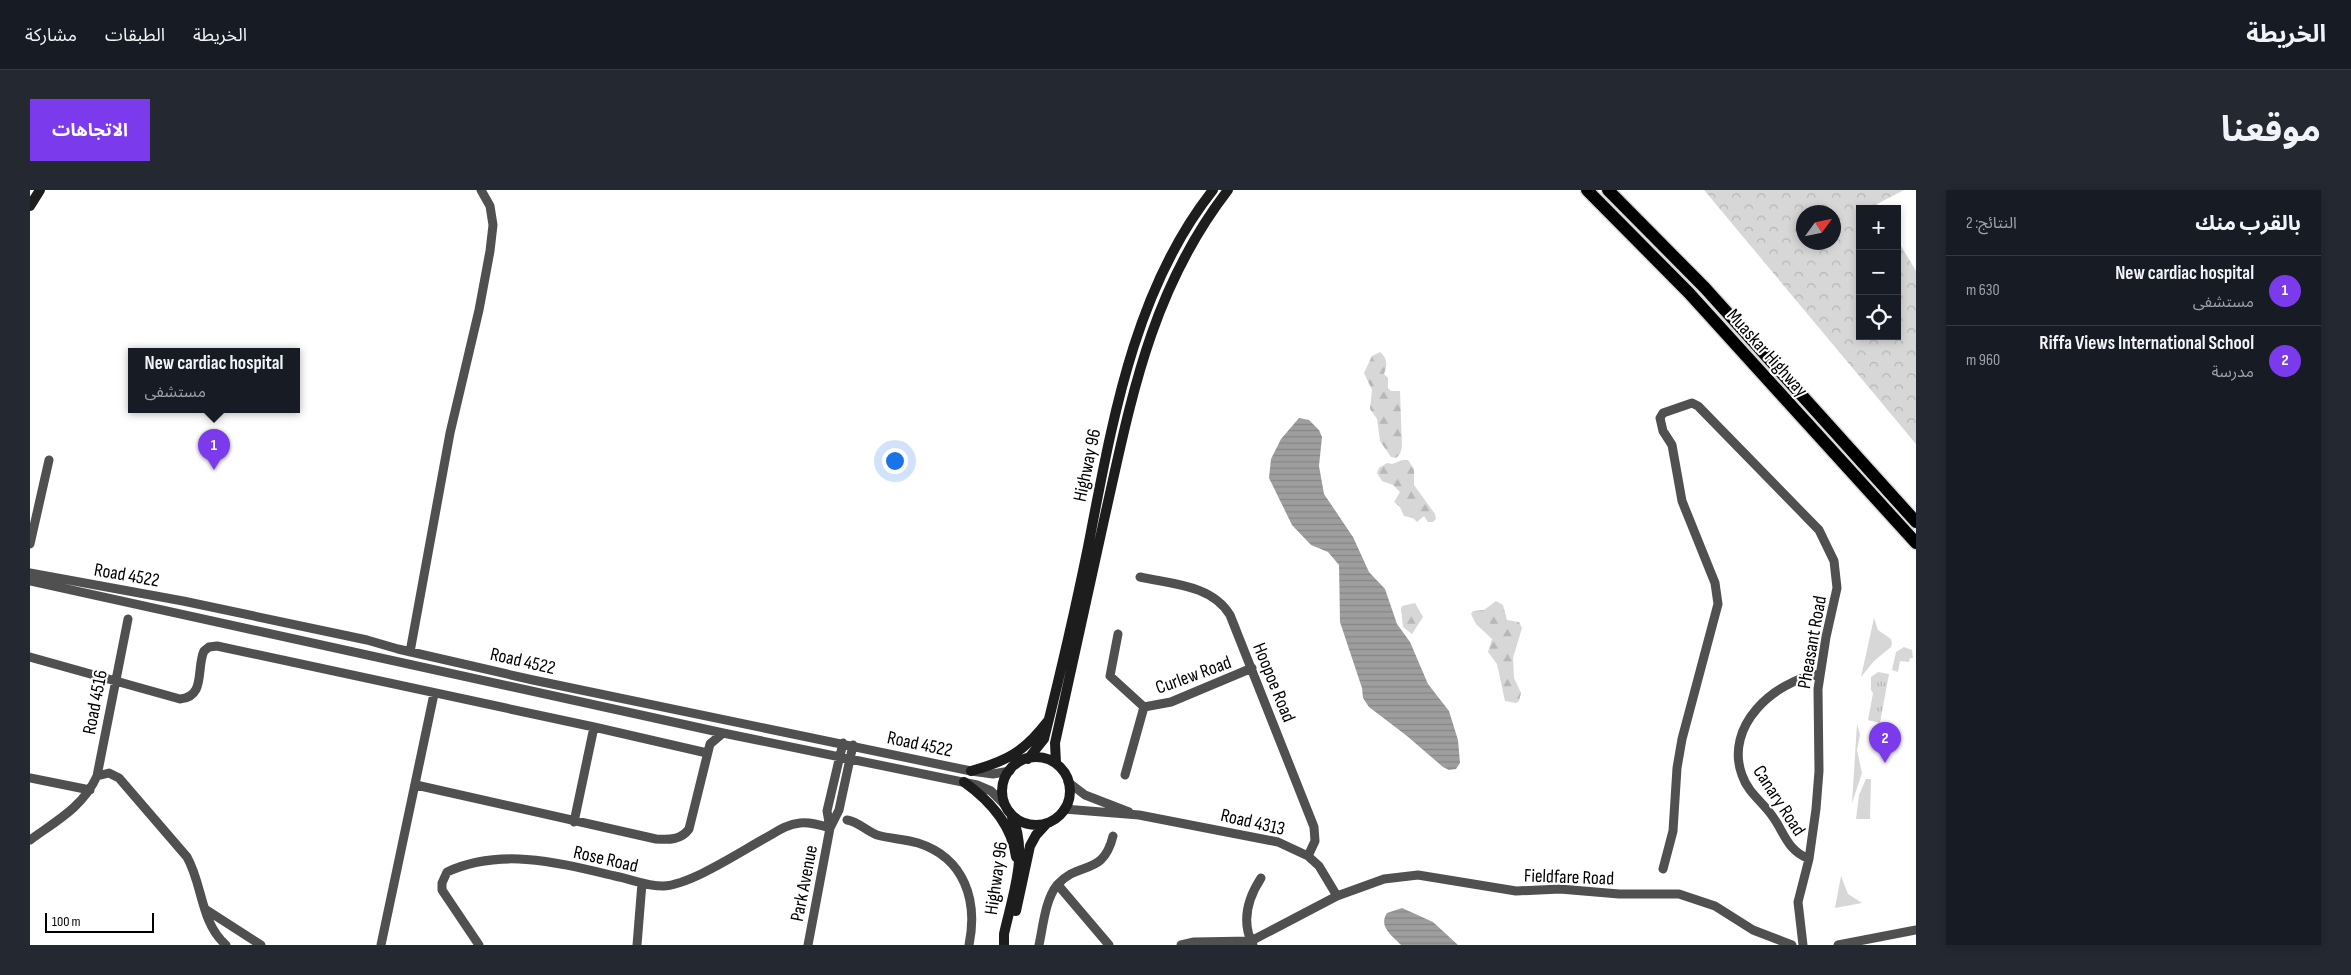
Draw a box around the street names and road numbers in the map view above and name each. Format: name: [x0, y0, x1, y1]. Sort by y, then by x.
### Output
street label: Muaskar Highway: [1721, 304, 1813, 402]
street label: Highway 96: [1069, 427, 1106, 504]
street label: Road 4522: [92, 558, 161, 593]
street label: Pheasant Road: [1793, 594, 1832, 690]
street label: Hoopoe Road: [1247, 640, 1300, 726]
street label: Road 4522: [488, 643, 557, 680]
street label: Curlew Road: [1152, 651, 1235, 700]
street label: Road 4516: [78, 668, 113, 737]
street label: Road 4522: [885, 726, 954, 763]
street label: Canary Road: [1748, 761, 1810, 840]
street label: Road 4313: [1218, 804, 1287, 841]
street label: Highway 96: [980, 840, 1013, 916]
street label: Rose Road: [571, 841, 640, 878]
street label: Park Avenue: [786, 843, 823, 923]
street label: Fieldfare Road: [1523, 864, 1614, 891]

